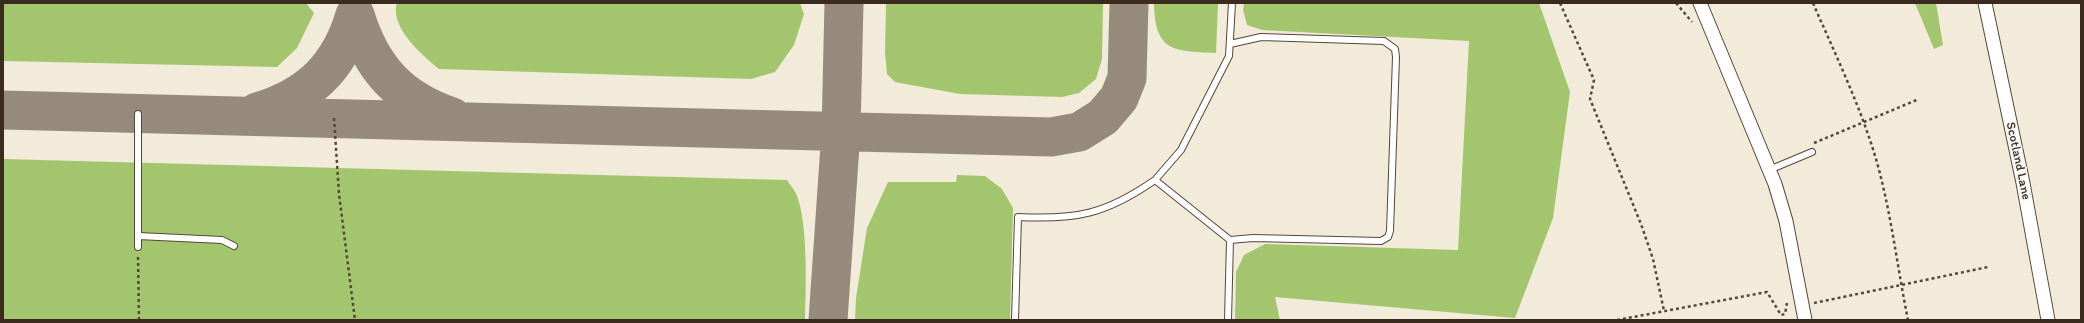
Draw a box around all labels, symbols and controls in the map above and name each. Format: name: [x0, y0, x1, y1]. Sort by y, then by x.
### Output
street label: Scotland Lane: [2002, 121, 2034, 201]

